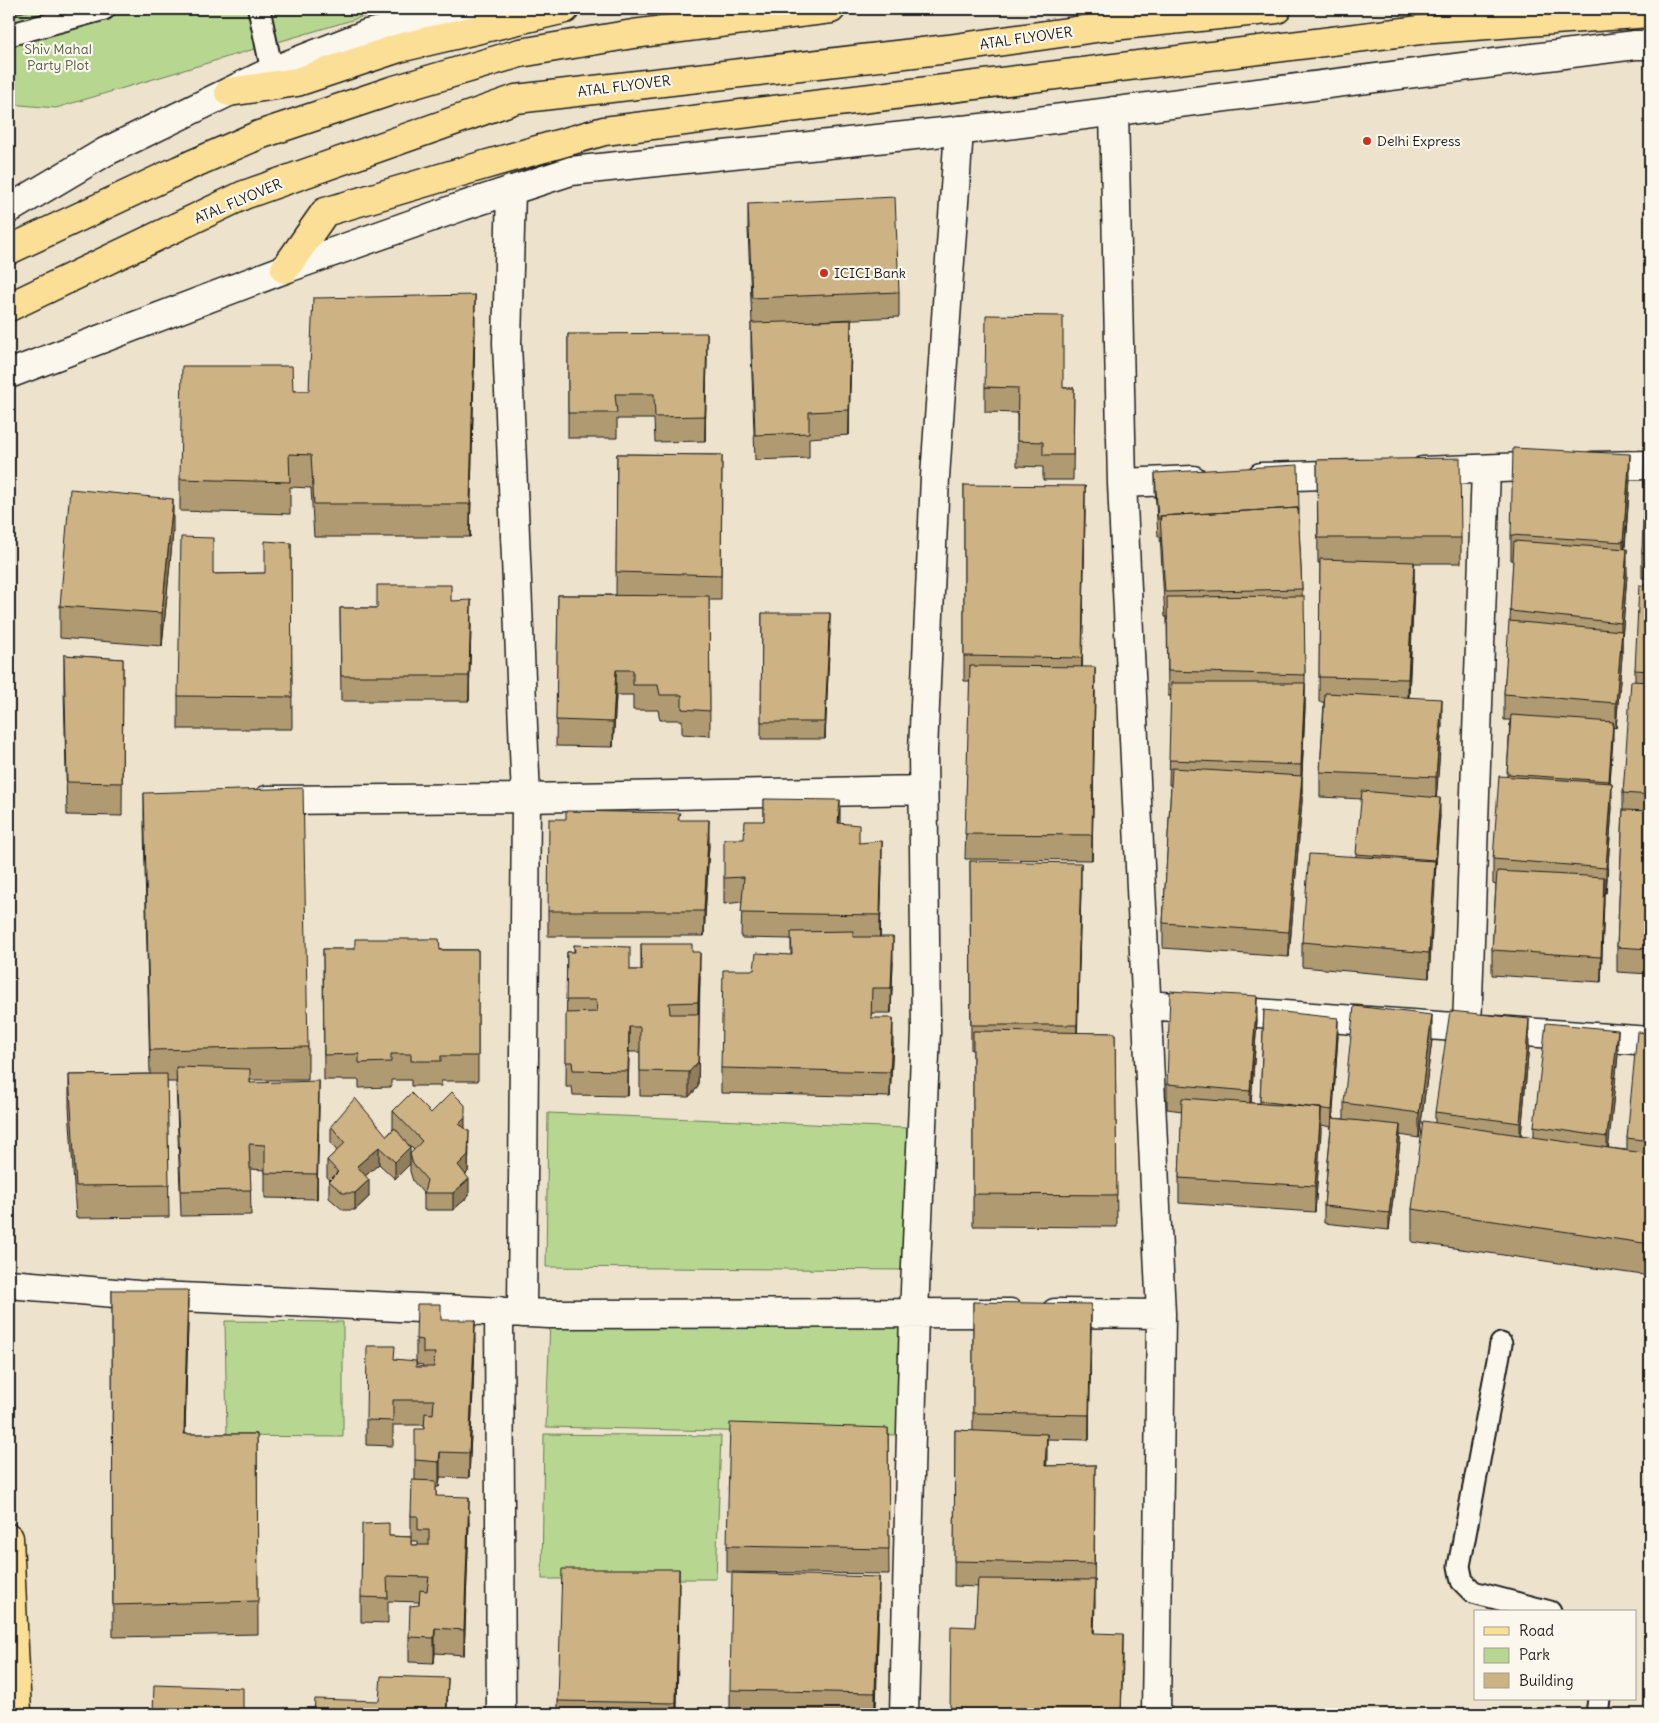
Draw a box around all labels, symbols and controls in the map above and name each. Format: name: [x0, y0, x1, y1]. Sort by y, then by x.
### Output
street label: ATAL FLYOVER: [978, 23, 1074, 53]
park label: Shiv Mahal Party Plot: [24, 40, 92, 74]
street label: ATAL FLYOVER: [576, 71, 672, 101]
place label: Delhi Express: [1377, 132, 1461, 150]
marker: Delhi Express: [1361, 135, 1373, 147]
street label: ATAL FLYOVER: [191, 174, 285, 228]
place label: ICICI Bank: [834, 264, 906, 282]
marker: ICICI Bank: [818, 267, 830, 279]
legend: [1474, 1610, 1636, 1700]
text: Road: [1519, 1621, 1554, 1640]
text: Park: [1519, 1645, 1550, 1664]
text: Building: [1519, 1671, 1574, 1690]

